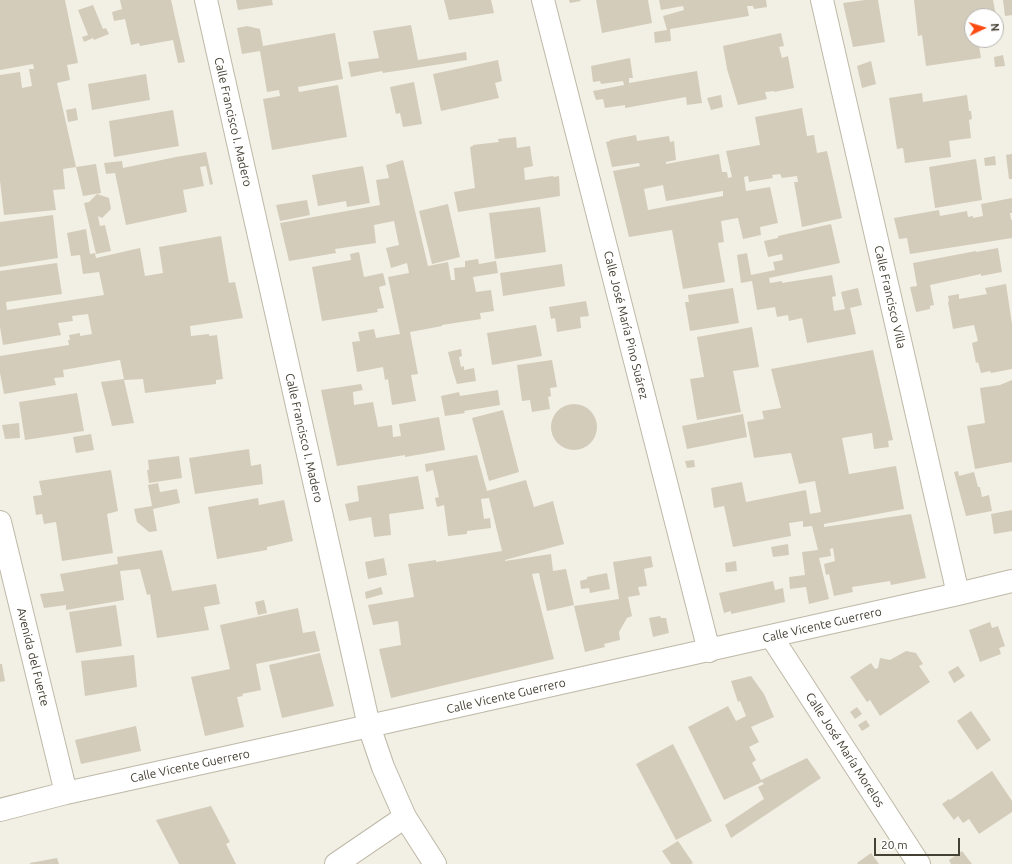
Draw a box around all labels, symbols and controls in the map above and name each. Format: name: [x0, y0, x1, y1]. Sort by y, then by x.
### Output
north arrow: [964, 8, 1004, 48]
text: N: [989, 23, 1001, 32]
street label: Calle Francisco I. Madero: [211, 56, 255, 188]
street label: Calle Francisco Villa: [871, 244, 909, 350]
street label: Calle José María Pino Suárez: [601, 249, 651, 401]
street label: Calle Francisco I. Madero: [282, 372, 326, 504]
street label: Calle Vicente Guerrero: [761, 604, 883, 646]
street label: Avenida del Fuerte: [14, 606, 52, 708]
street label: Calle Vicente Guerrero: [445, 675, 567, 717]
street label: Calle José María Morelos: [803, 690, 887, 810]
street label: Calle Vicente Guerrero: [129, 746, 251, 786]
scale bar: [876, 830, 962, 856]
text: 20 m: [881, 838, 908, 851]

